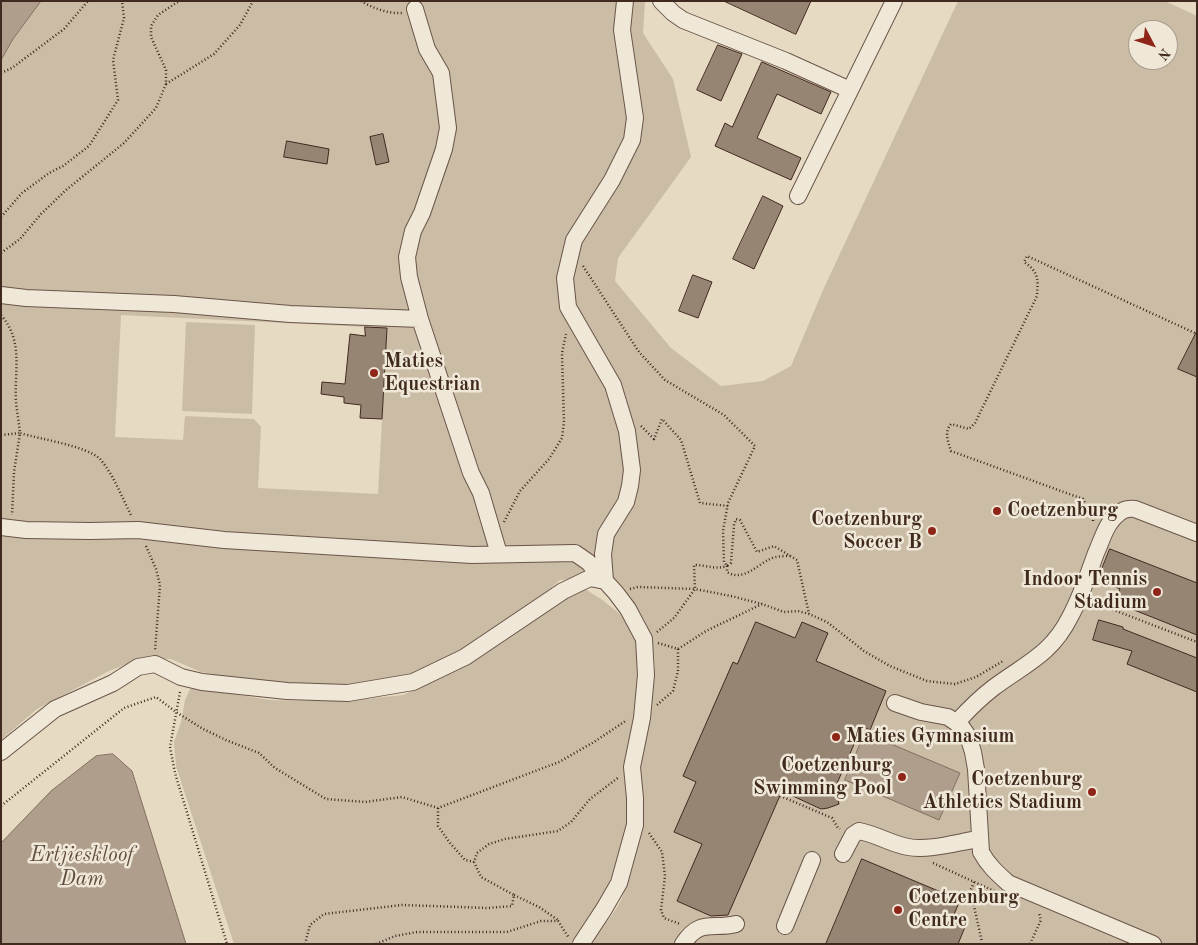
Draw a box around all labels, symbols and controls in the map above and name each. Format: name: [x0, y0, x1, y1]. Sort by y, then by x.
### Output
north arrow: [1128, 20, 1178, 70]
text: N: [1155, 45, 1173, 63]
place label: Maties Equestrian: [384, 350, 480, 397]
marker: Maties Equestrian: [368, 367, 380, 379]
place label: Coetzenburg: [1007, 499, 1118, 523]
marker: Coetzenburg: [991, 505, 1003, 517]
place label: Coetzenburg Soccer B: [811, 508, 922, 555]
marker: Coetzenburg Soccer B: [926, 525, 938, 537]
place label: Indoor Tennis Stadium: [1023, 568, 1147, 615]
marker: Indoor Tennis Stadium: [1151, 586, 1163, 598]
place label: Maties Gymnasium: [846, 725, 1014, 749]
marker: Maties Gymnasium: [830, 731, 842, 743]
place label: Coetzenburg Swimming Pool: [753, 754, 892, 801]
place label: Coetzenburg Athletics Stadium: [923, 768, 1082, 815]
marker: Coetzenburg Swimming Pool: [896, 771, 908, 783]
marker: Coetzenburg Athletics Stadium: [1086, 786, 1098, 798]
water label: Ertjieskloof Dam: [30, 842, 134, 892]
place label: Coetzenburg Centre: [908, 886, 1019, 933]
marker: Coetzenburg Centre: [892, 904, 904, 916]

